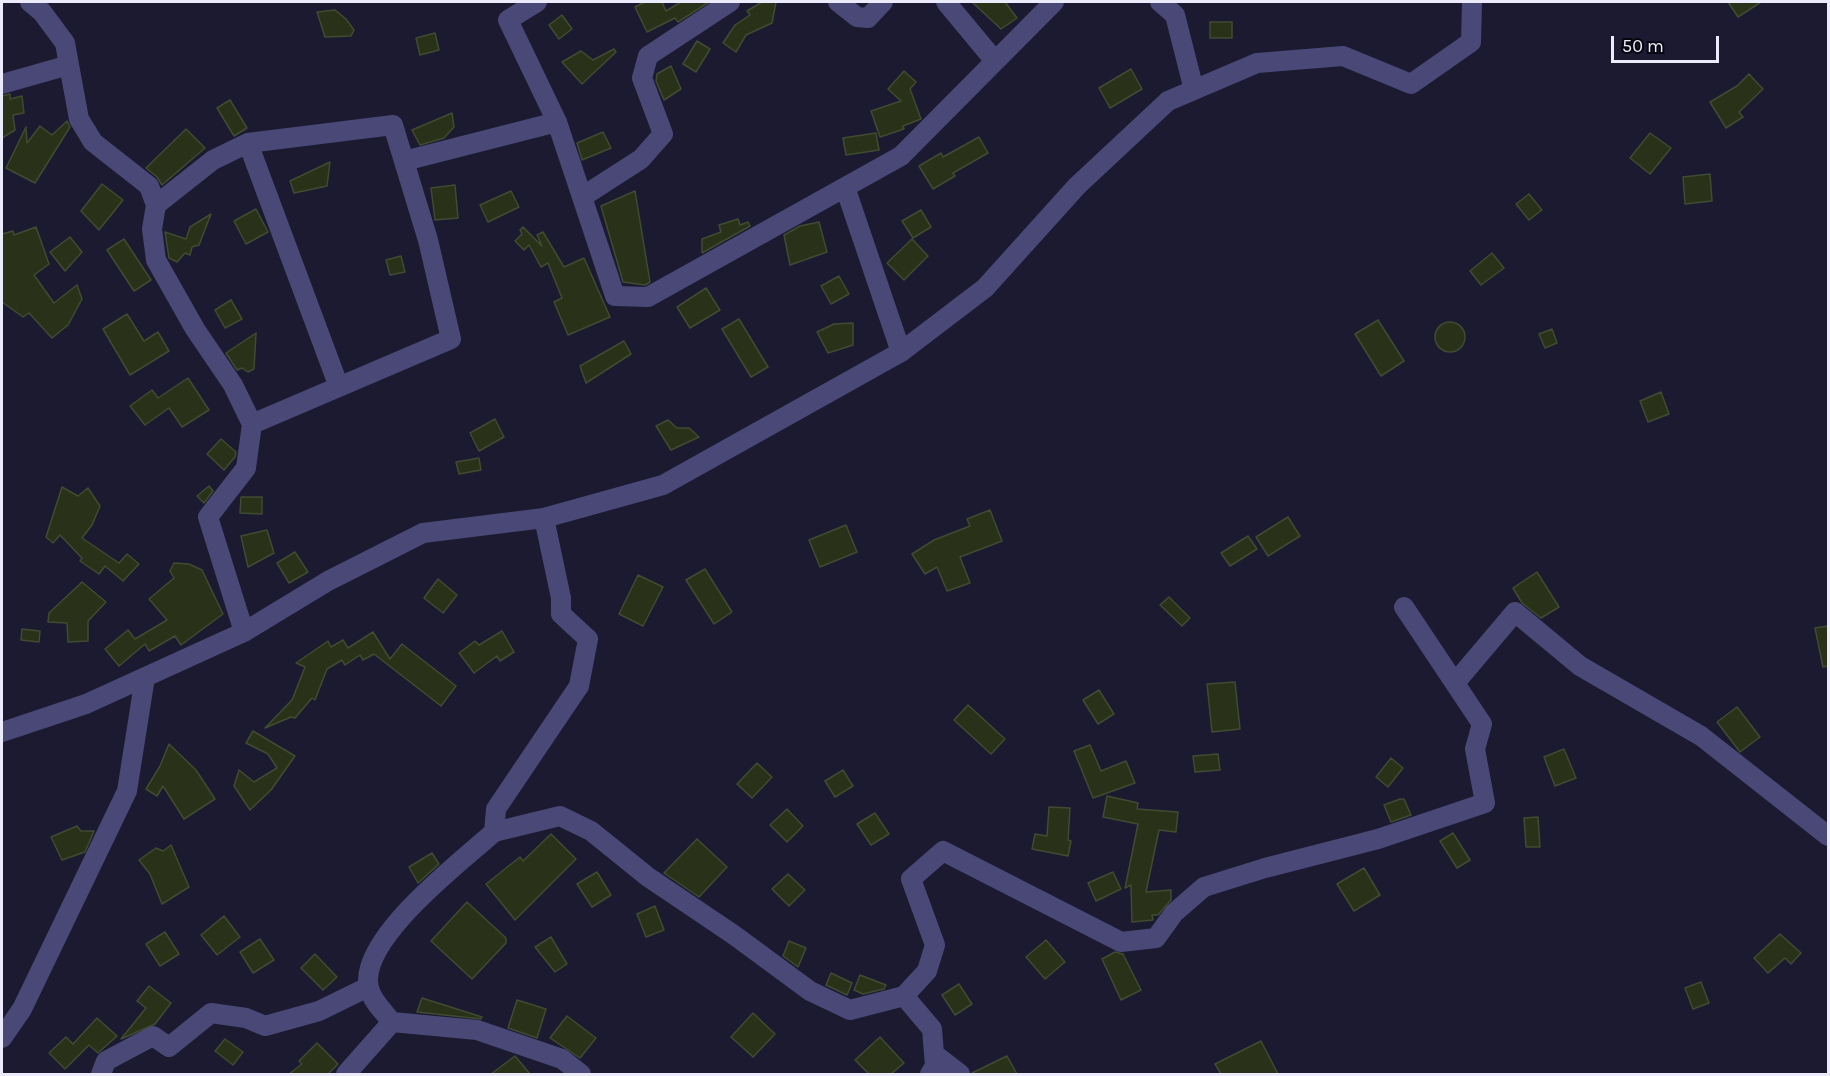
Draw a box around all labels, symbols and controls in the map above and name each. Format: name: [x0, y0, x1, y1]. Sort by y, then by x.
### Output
scale bar: [1614, 24, 1722, 62]
text: 50 m: [1622, 35, 1664, 57]

